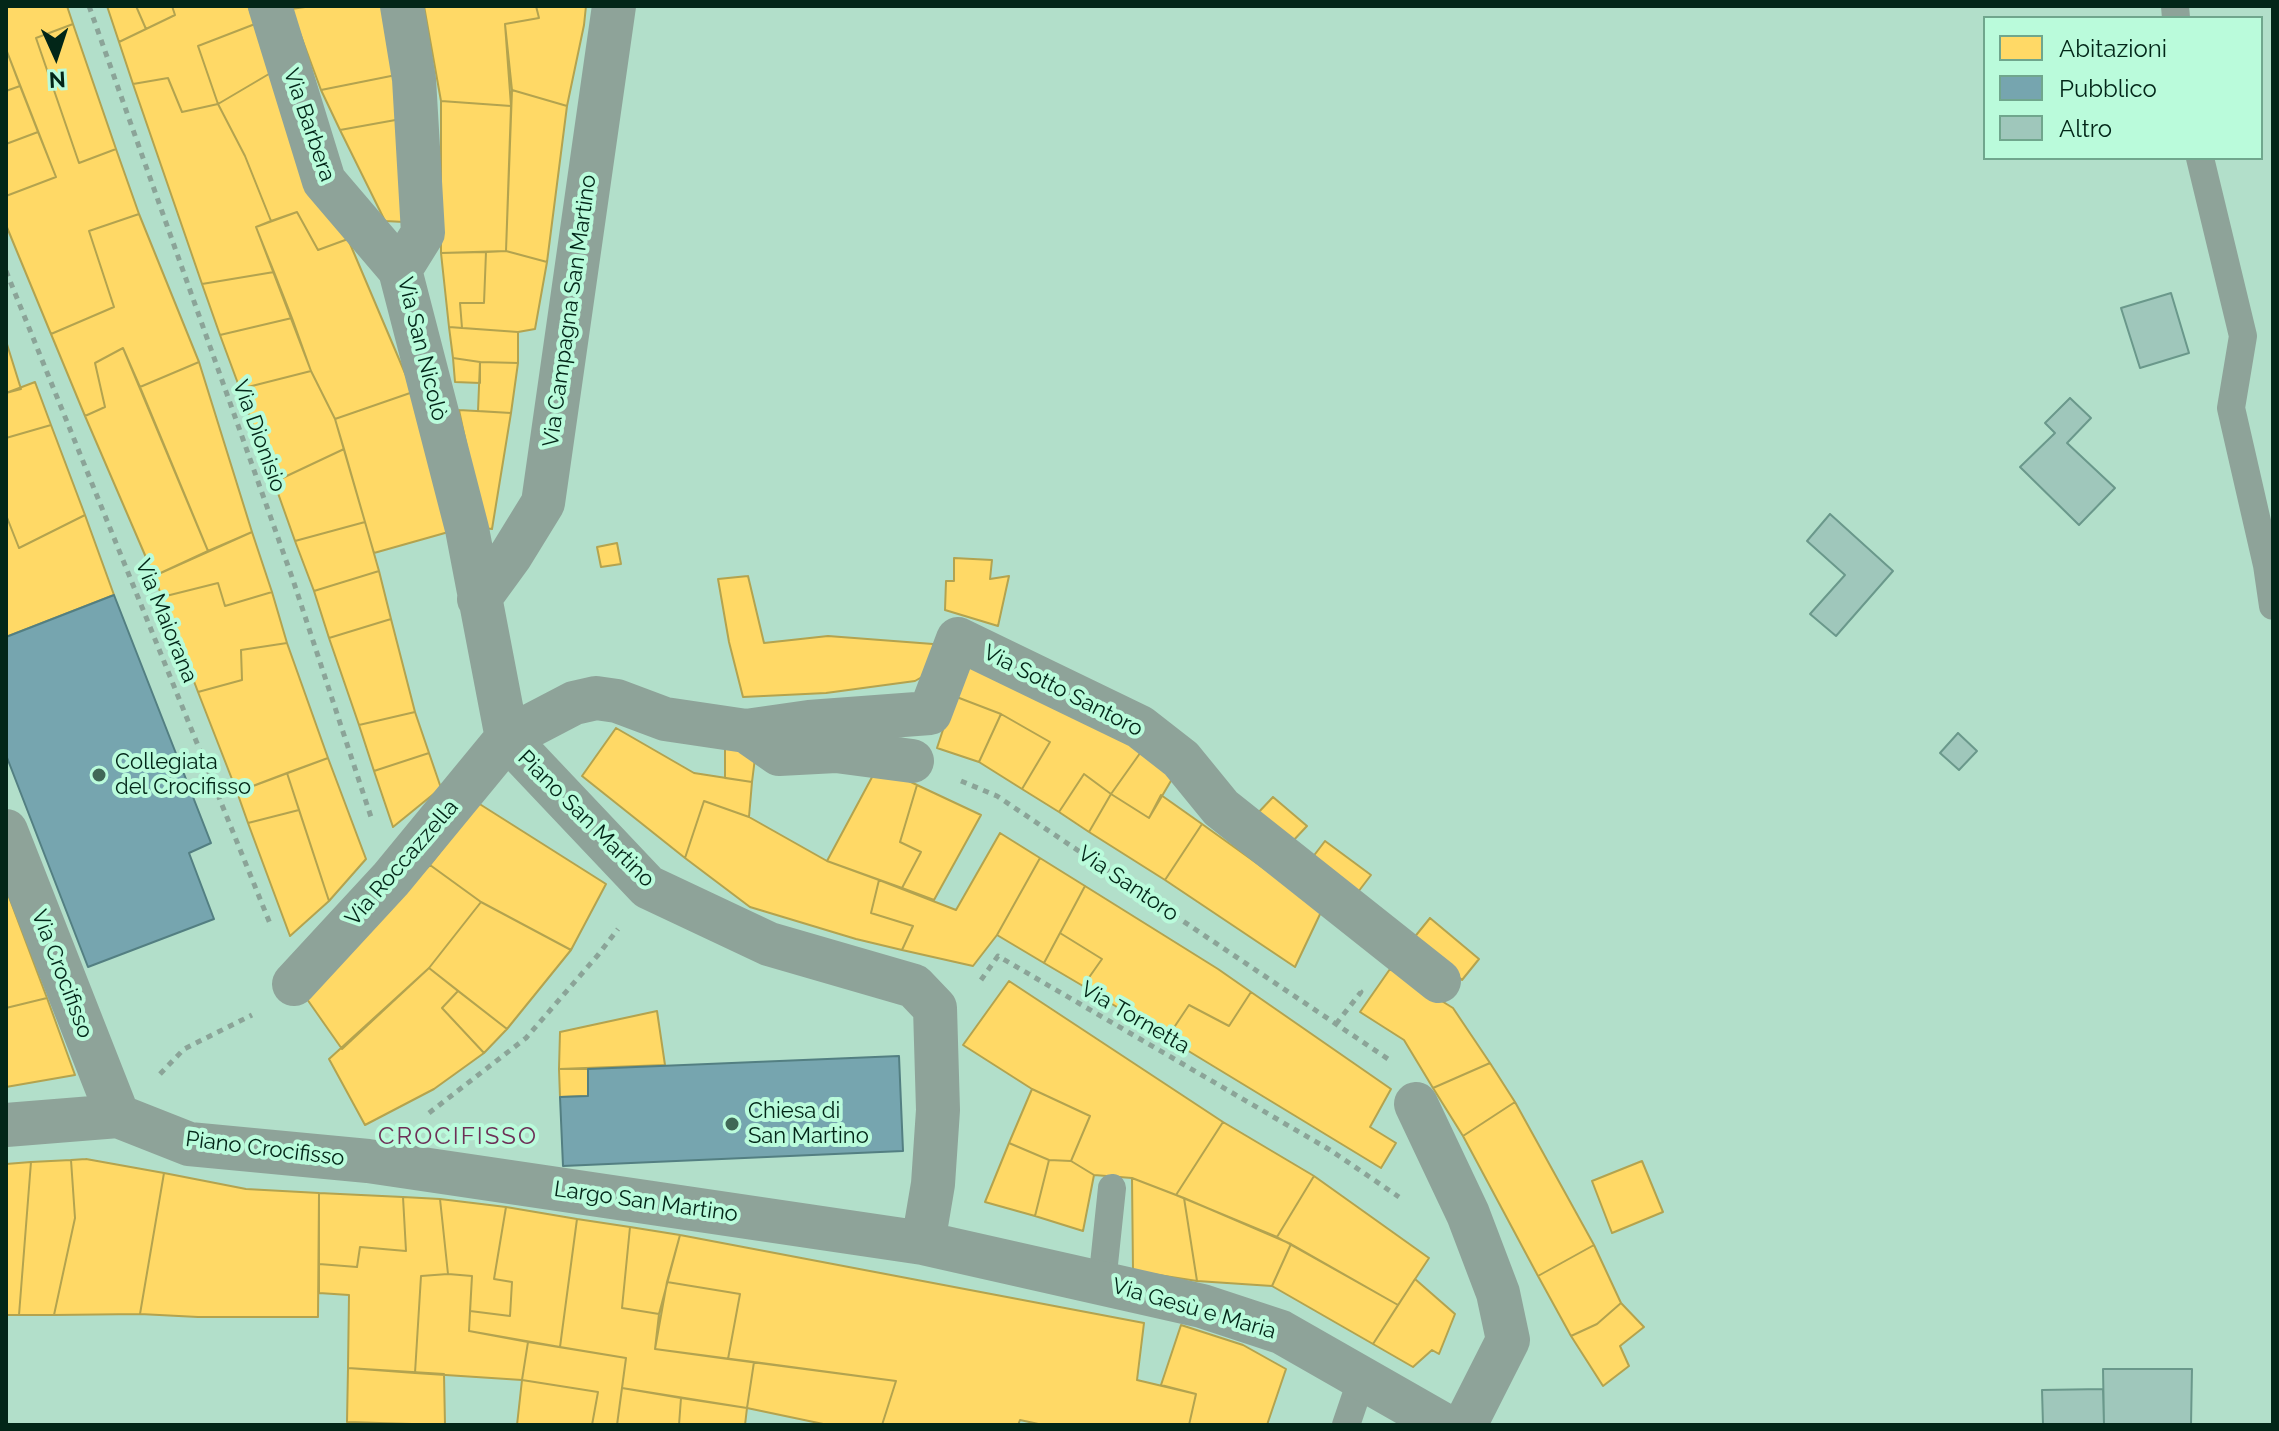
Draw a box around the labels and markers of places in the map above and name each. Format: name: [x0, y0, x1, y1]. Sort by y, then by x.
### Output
place label: Collegiata del Crocifisso: [115, 749, 251, 800]
marker: Collegiata del Crocifisso: [90, 766, 108, 784]
place label: Chiesa di San Martino: [748, 1098, 869, 1150]
marker: Chiesa di San Martino: [723, 1115, 741, 1133]

